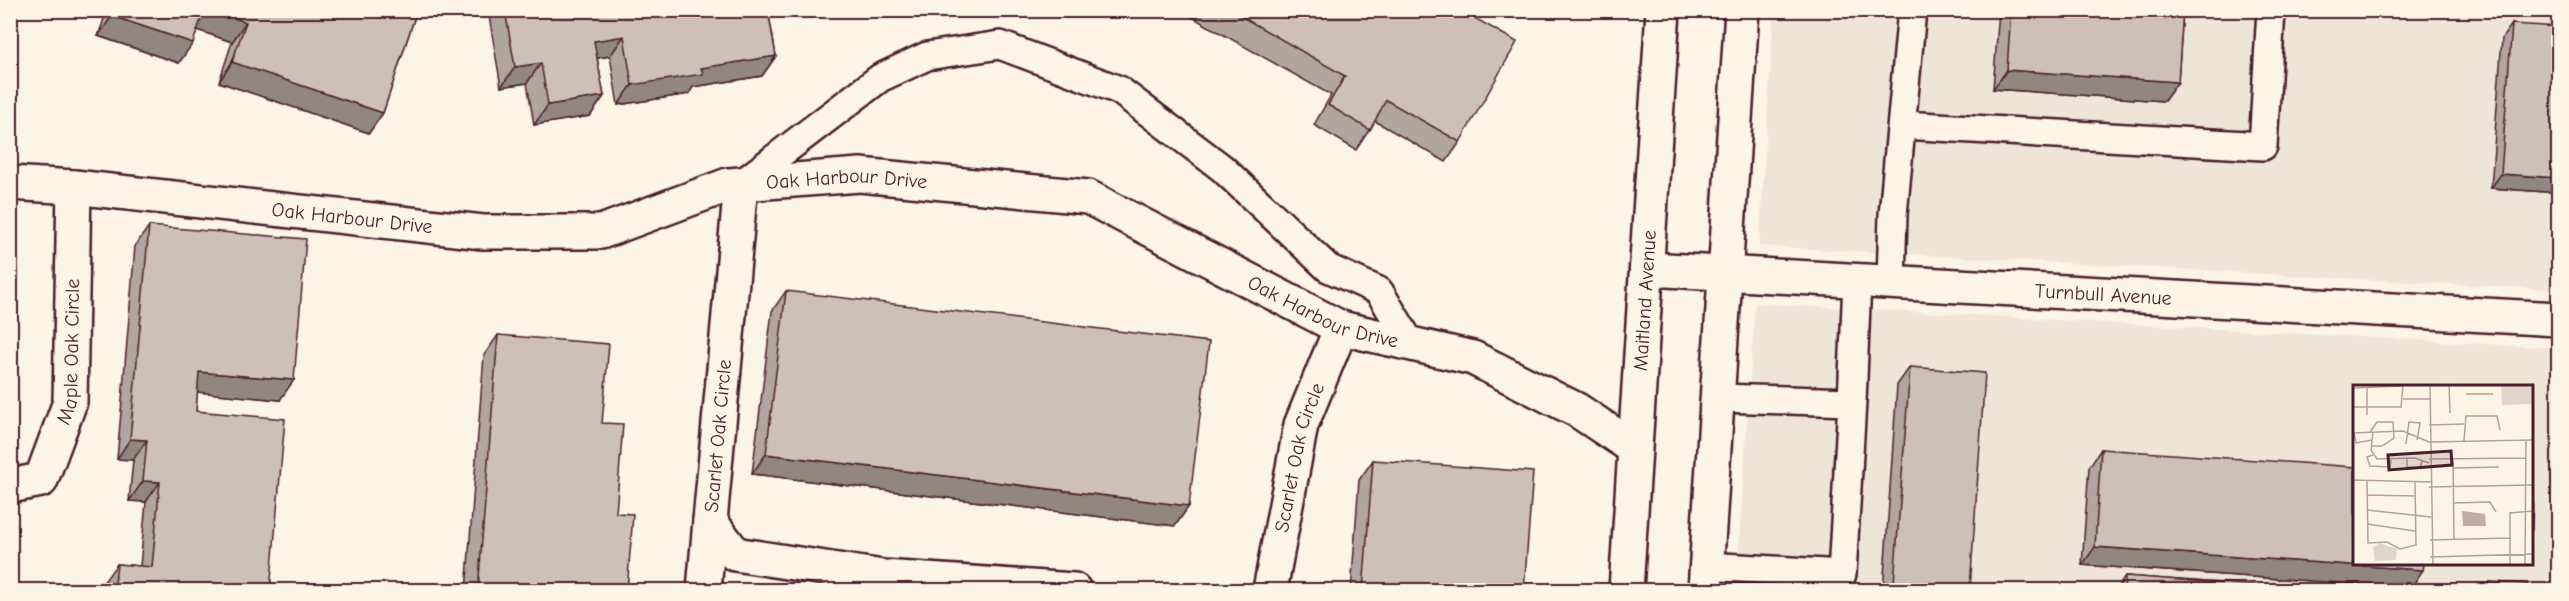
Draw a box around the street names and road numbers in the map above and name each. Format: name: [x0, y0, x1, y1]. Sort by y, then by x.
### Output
street label: Oak Harbour Drive: [765, 163, 928, 194]
street label: Oak Harbour Drive: [271, 197, 434, 238]
street label: Maitland Avenue: [1628, 229, 1660, 372]
street label: Oak Harbour Drive: [1244, 270, 1401, 352]
street label: Maple Oak Circle: [51, 278, 84, 428]
street label: Turnbull Avenue: [2034, 279, 2172, 309]
street label: Scarlet Oak Circle: [700, 359, 736, 513]
street label: Scarlet Oak Circle: [1270, 379, 1329, 534]

